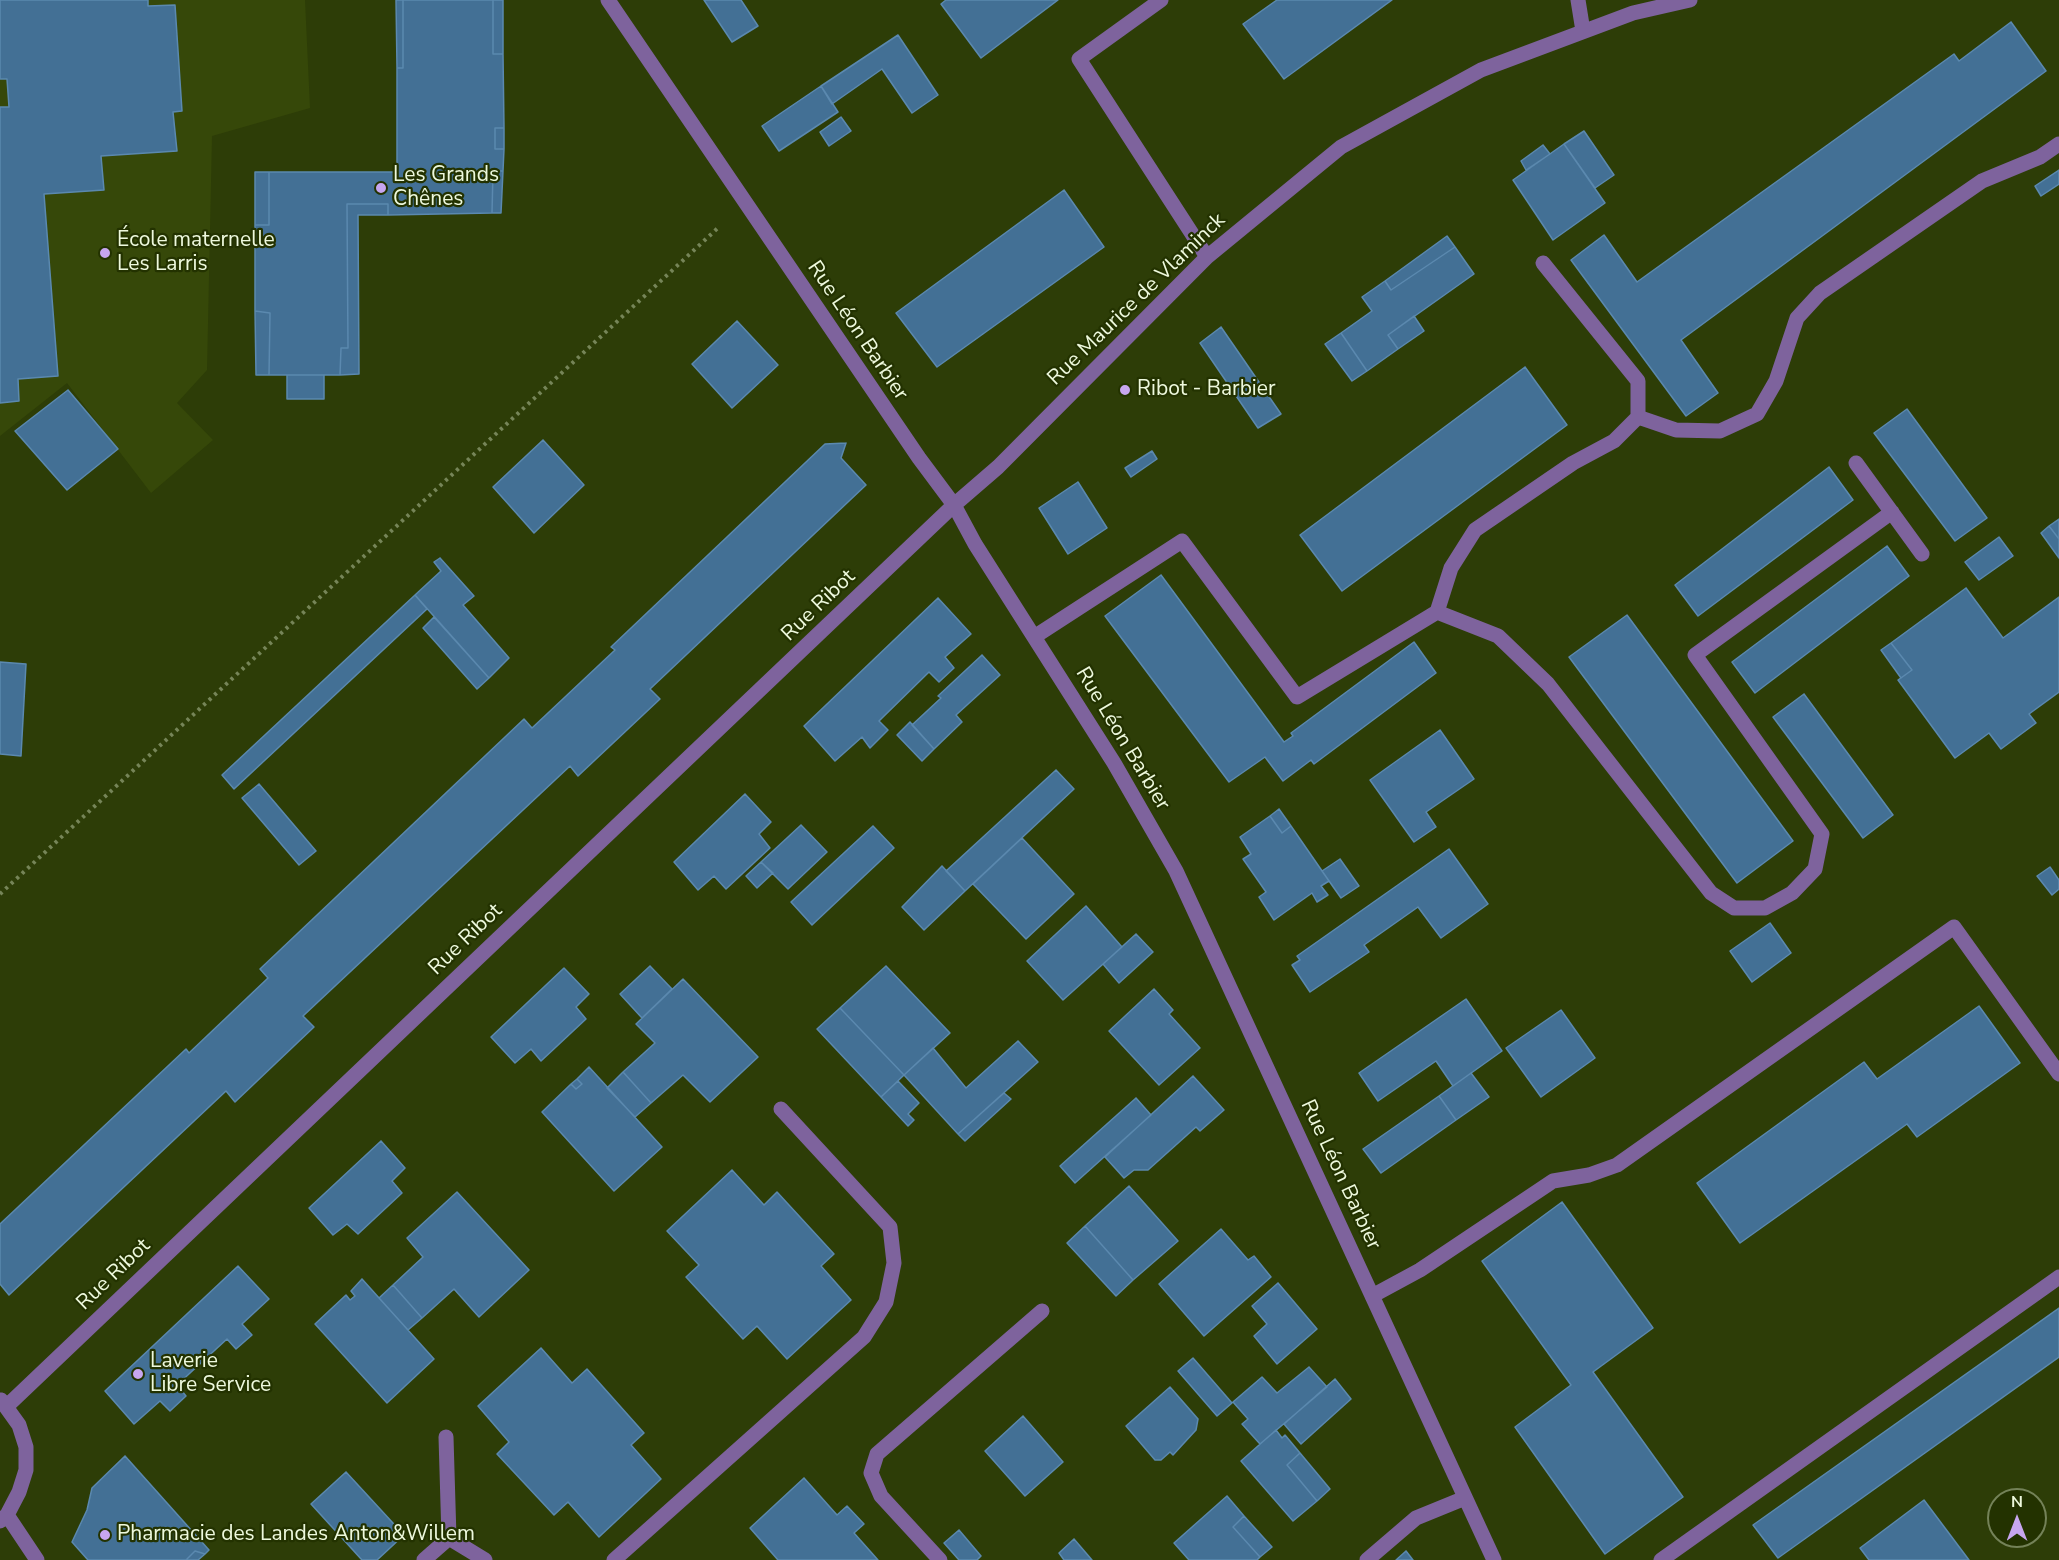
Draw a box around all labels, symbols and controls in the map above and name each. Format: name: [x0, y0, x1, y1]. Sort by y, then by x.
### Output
place label: Les Grands Chênes: [393, 163, 499, 213]
marker: Les Grands Chênes: [374, 181, 388, 195]
street label: Rue Maurice de Vlaminck: [1043, 208, 1231, 392]
place label: École maternelle Les Larris: [117, 228, 275, 278]
marker: École maternelle Les Larris: [98, 246, 112, 260]
street label: Rue Léon Barbier: [801, 257, 913, 405]
place label: Ribot - Barbier: [1137, 377, 1275, 403]
marker: Ribot - Barbier: [1118, 383, 1132, 397]
street label: Rue Ribot: [777, 565, 861, 647]
street label: Rue Léon Barbier: [1069, 663, 1175, 815]
street label: Rue Ribot: [424, 899, 508, 981]
street label: Rue Léon Barbier: [1294, 1096, 1386, 1254]
street label: Rue Ribot: [72, 1234, 156, 1316]
place label: Laverie Libre Service: [150, 1349, 271, 1399]
marker: Laverie Libre Service: [131, 1367, 145, 1381]
north arrow: [1987, 1488, 2047, 1548]
text: N: [2011, 1491, 2023, 1513]
place label: Pharmacie des Landes Anton&Willem: [117, 1522, 475, 1548]
marker: Pharmacie des Landes Anton&Willem: [98, 1528, 112, 1542]

